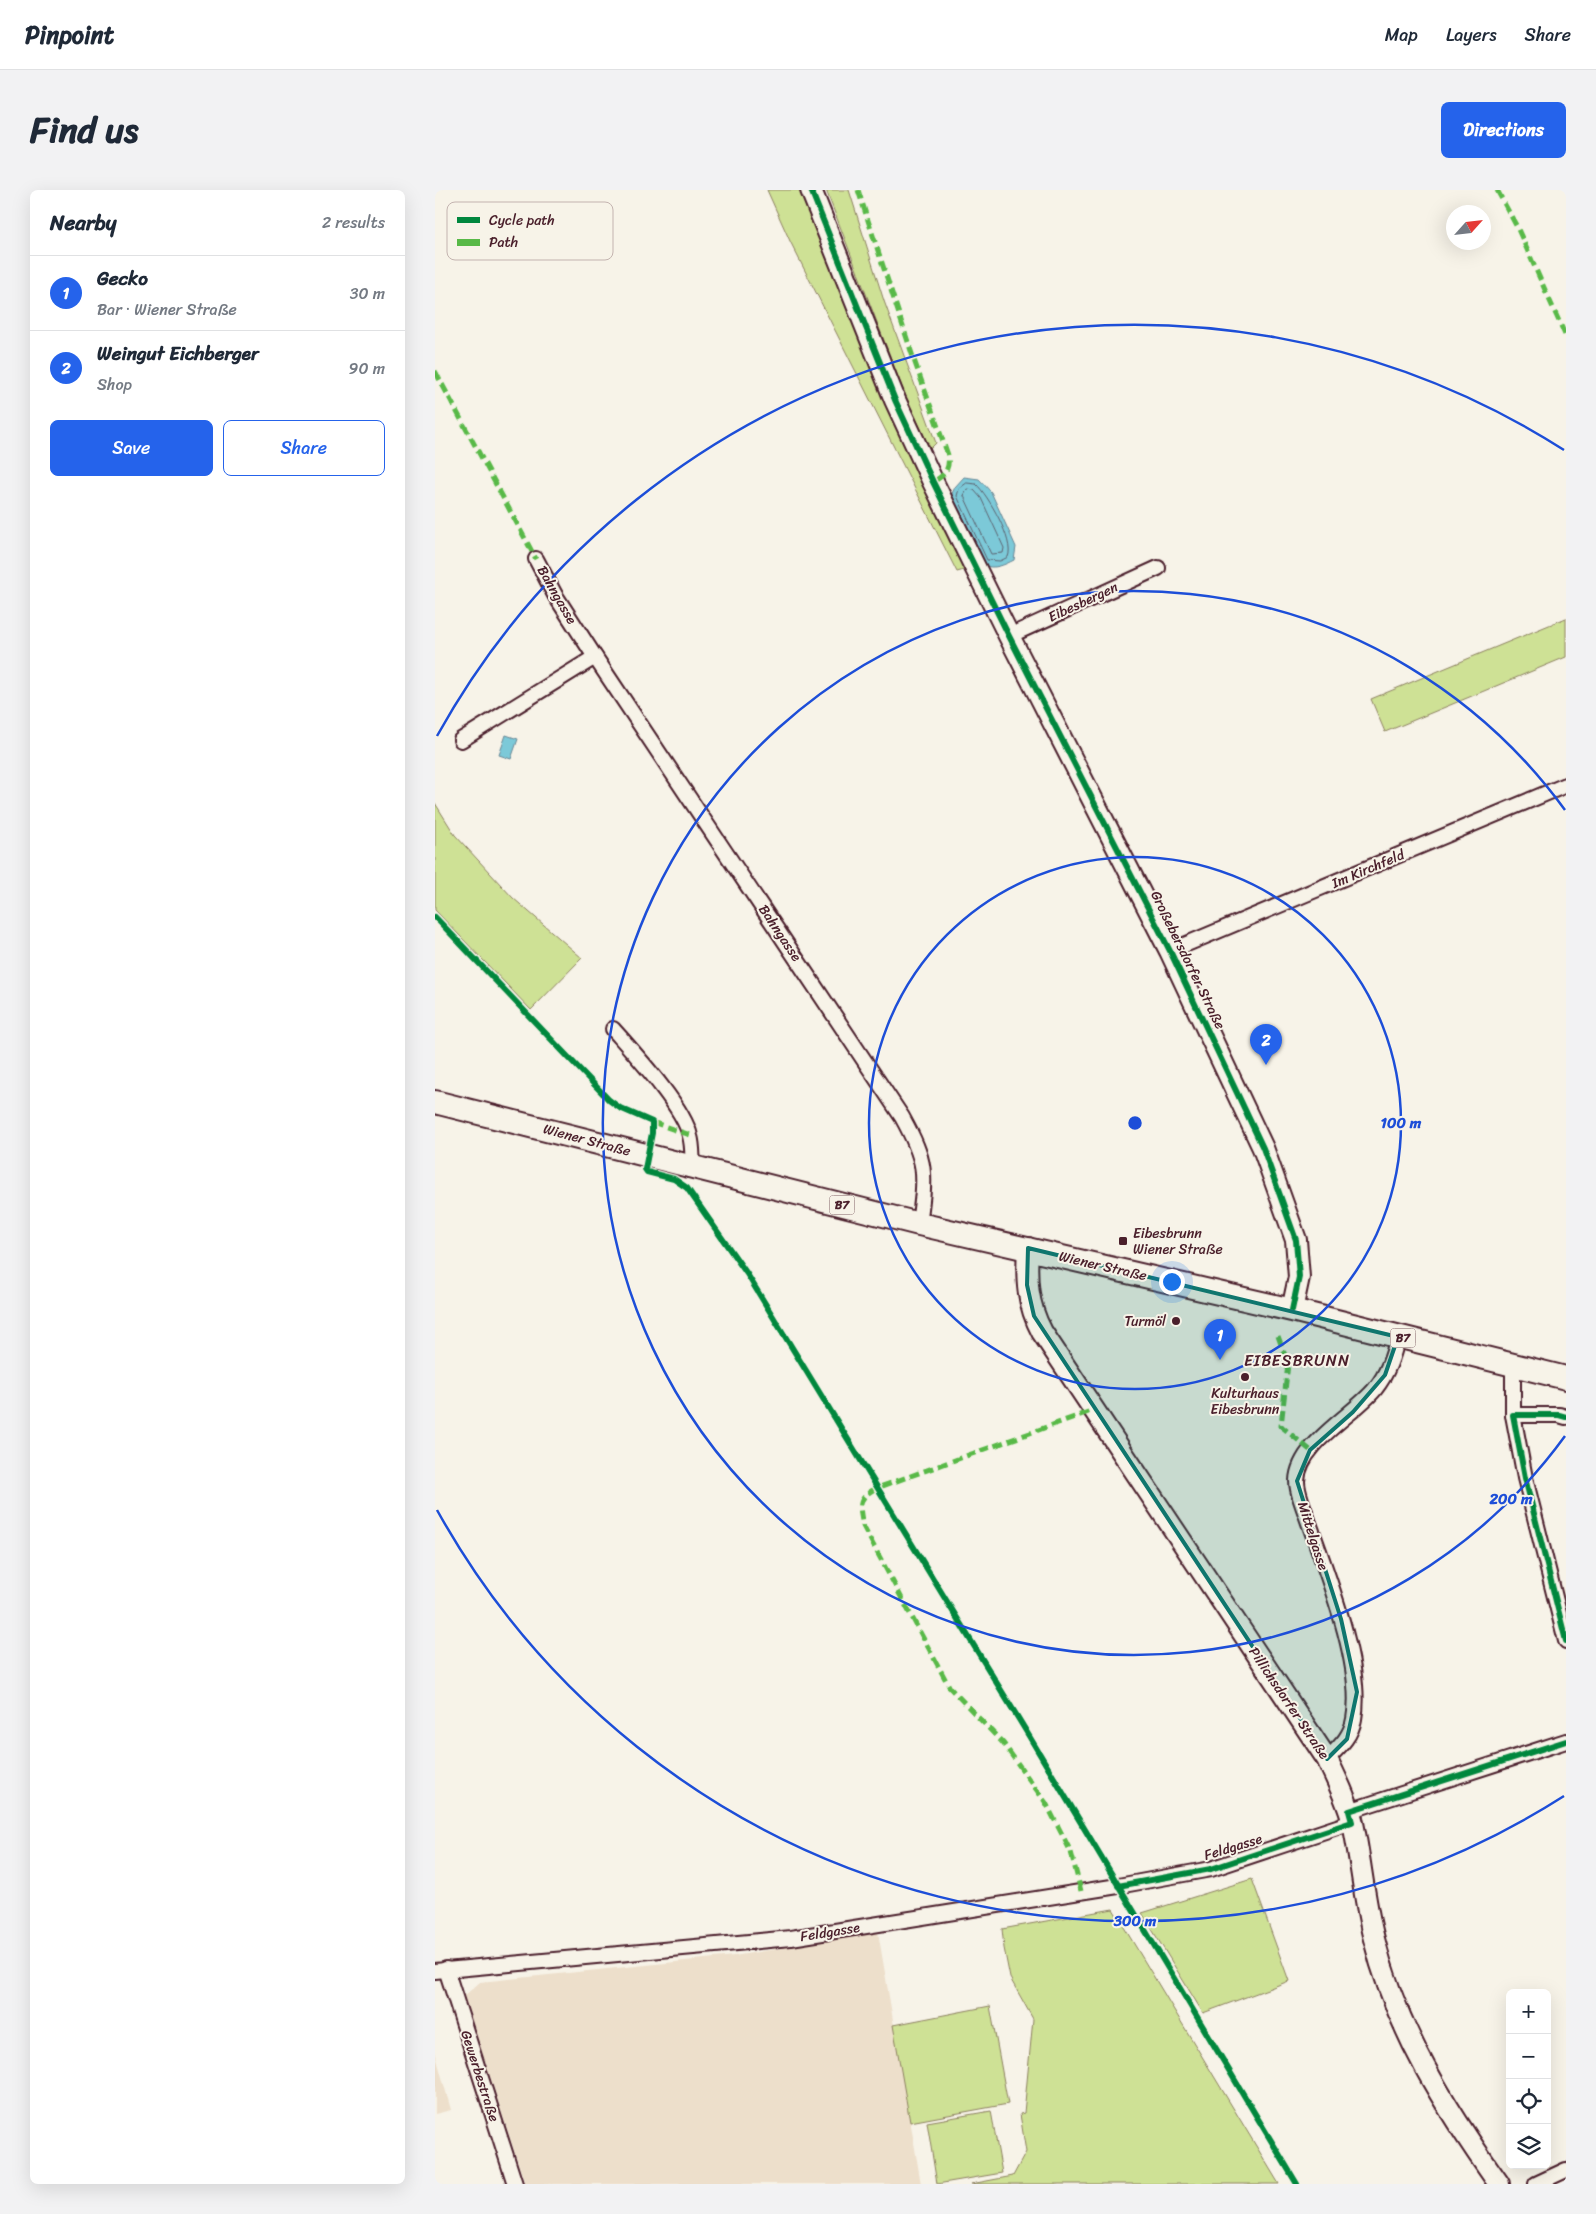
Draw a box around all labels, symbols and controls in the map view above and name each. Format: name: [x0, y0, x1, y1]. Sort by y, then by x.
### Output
text: Pinpoint: [25, 14, 114, 56]
text: Map: [1385, 19, 1418, 51]
text: Layers: [1446, 19, 1497, 51]
text: Share: [1525, 19, 1571, 51]
text: Find us: [30, 99, 138, 161]
button: Directions: [1441, 102, 1566, 158]
legend: [447, 202, 613, 260]
text: Nearby: [50, 204, 116, 242]
north arrow: [1446, 205, 1491, 250]
text: 2 results: [322, 208, 385, 237]
text: Cycle path: [489, 208, 555, 233]
text: Path: [489, 230, 518, 255]
text: Gecko: [97, 262, 148, 295]
text: 1: [63, 279, 69, 308]
text: 30 m: [350, 279, 385, 308]
text: Bar · Wiener Straße: [97, 295, 237, 324]
text: Weingut Eichberger: [97, 337, 259, 370]
text: 2: [61, 354, 71, 383]
text: 90 m: [349, 354, 385, 383]
text: Shop: [97, 370, 132, 399]
button: Save: [50, 420, 213, 476]
button: Share: [223, 420, 385, 476]
street label: Bahngasse: [530, 561, 584, 629]
street label: Eibesbergen: [1044, 575, 1123, 629]
street label: Im Kirchfeld: [1327, 842, 1410, 896]
street label: Großebersdorfer Straße: [1143, 886, 1233, 1034]
street label: Bahngasse: [752, 899, 809, 967]
pin: 2: [1250, 1024, 1282, 1065]
text: 100 m: [1381, 1110, 1422, 1136]
centre of rings: [1126, 1114, 1144, 1132]
street label: Wiener Straße: [540, 1116, 634, 1164]
road number: B7: [829, 1196, 855, 1214]
place label: Eibesbrunn Wiener Straße: [1133, 1221, 1223, 1262]
marker: Eibesbrunn Wiener Straße: [1117, 1235, 1129, 1247]
street label: Wiener Straße: [1057, 1244, 1149, 1288]
your location: [1159, 1269, 1185, 1295]
place label: Turmöl: [1124, 1309, 1167, 1334]
marker: Turmöl: [1170, 1315, 1182, 1327]
pin: 1: [1204, 1319, 1236, 1360]
road number: B7: [1391, 1328, 1415, 1348]
district label: EIBESBRUNN: [1244, 1346, 1350, 1375]
marker: Kulturhaus Eibesbrunn: [1239, 1371, 1251, 1383]
place label: Kulturhaus Eibesbrunn: [1211, 1381, 1280, 1422]
text: 200 m: [1488, 1486, 1533, 1512]
street label: Mittelgasse: [1290, 1498, 1336, 1574]
street label: Pillichsdorfer Straße: [1242, 1641, 1336, 1765]
street label: Feldgasse: [1201, 1826, 1266, 1868]
text: 300 m: [1113, 1908, 1157, 1934]
street label: Feldgasse: [798, 1915, 862, 1949]
map controls: [1506, 1989, 1551, 2169]
button: +: [1506, 1989, 1551, 2034]
street label: Gewerbestraße: [453, 2027, 507, 2125]
button: −: [1506, 2034, 1551, 2079]
button: locate: [1506, 2079, 1551, 2124]
button: layers: [1506, 2124, 1551, 2169]

